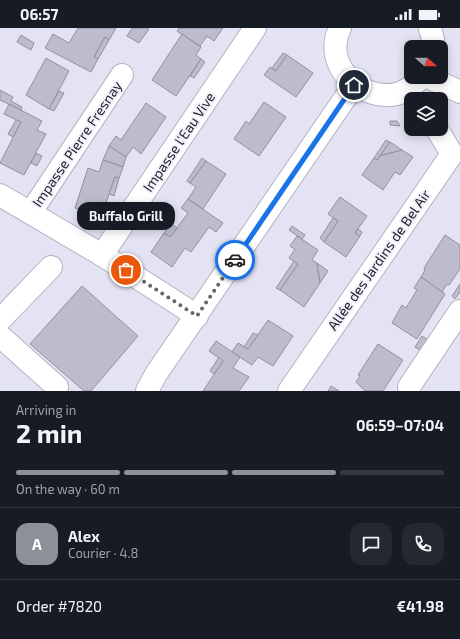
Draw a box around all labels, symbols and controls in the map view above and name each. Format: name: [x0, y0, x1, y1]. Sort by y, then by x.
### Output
text: 06:57: [20, 5, 58, 23]
north arrow: [404, 40, 448, 84]
map controls: [404, 40, 448, 136]
pin: [337, 68, 371, 102]
icon: home: [343, 74, 365, 96]
street label: Impasse Pierre Fresnay: [28, 77, 125, 210]
street label: Impasse l'Eau Vive: [139, 89, 218, 195]
button: layers: [404, 92, 448, 136]
street label: Allée des Jardins de Bel Air: [324, 186, 434, 333]
callout: Buffalo Grill: [77, 202, 175, 230]
text: Buffalo Grill: [89, 208, 163, 224]
courier: [215, 240, 255, 280]
icon: car: [224, 249, 246, 271]
pin: [109, 253, 143, 287]
icon: bag: [115, 259, 137, 281]
text: Arriving in: [16, 402, 76, 418]
text: 06:59–07:04: [356, 416, 444, 434]
text: 2 min: [16, 417, 82, 448]
text: On the way · 60 m: [16, 481, 120, 497]
button: chat: [350, 523, 392, 565]
button: phone: [402, 523, 444, 565]
text: Alex: [68, 527, 100, 545]
text: A: [32, 535, 42, 553]
text: Courier · 4.8: [68, 545, 138, 561]
text: Order #7820: [16, 597, 102, 615]
text: €41.98: [396, 597, 444, 615]

